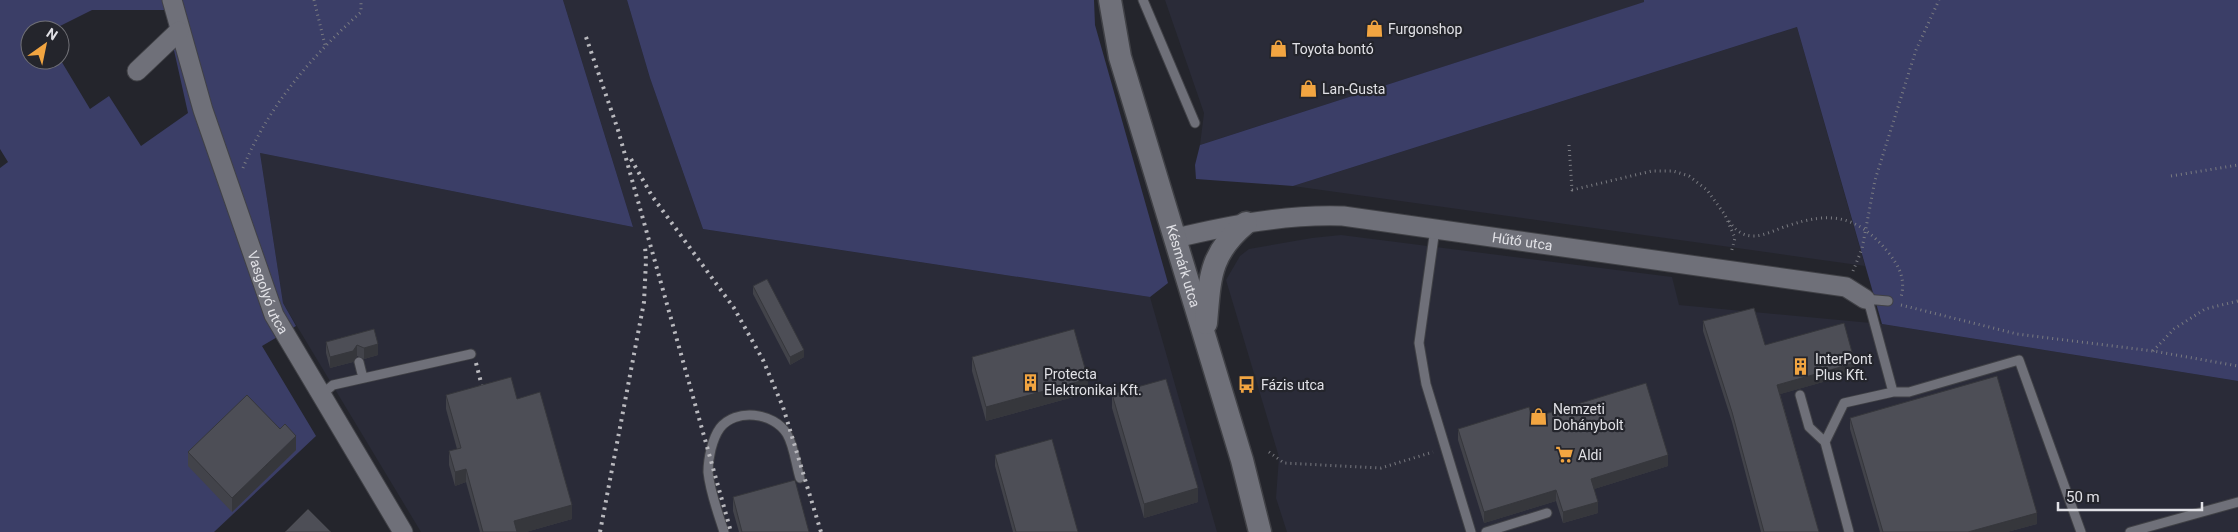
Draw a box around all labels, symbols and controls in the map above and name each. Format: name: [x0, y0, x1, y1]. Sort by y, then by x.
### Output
shop icon: Furgonshop: [1364, 19, 1384, 39]
north arrow: [20, 20, 70, 70]
place label: Furgonshop: [1388, 21, 1462, 37]
text: N: [44, 25, 61, 44]
shop icon: Toyota bontó: [1268, 39, 1288, 59]
place label: Toyota bontó: [1292, 41, 1374, 57]
shop icon: Lan-Gusta: [1298, 79, 1318, 99]
place label: Lan-Gusta: [1322, 81, 1385, 97]
street label: Késmárk utca: [1163, 222, 1203, 309]
street label: Hűtő utca: [1491, 229, 1554, 253]
street label: Vasgolyó utca: [244, 249, 291, 337]
place label: InterPont Plus Kft.: [1815, 351, 1873, 383]
building icon: InterPont Plus Kft.: [1791, 357, 1811, 377]
place label: Protecta Elektronikai Kft.: [1044, 366, 1142, 398]
building icon: Protecta Elektronikai Kft.: [1020, 372, 1040, 392]
bus stop icon: Fázis utca: [1237, 375, 1257, 395]
place label: Fázis utca: [1261, 377, 1324, 393]
place label: Nemzeti Dohánybolt: [1553, 401, 1624, 433]
shop icon: Nemzeti Dohánybolt: [1529, 407, 1549, 427]
supermarket icon: Aldi: [1554, 445, 1574, 465]
place label: Aldi: [1578, 447, 1602, 463]
scale bar: [2058, 480, 2202, 512]
text: 50 m: [2066, 488, 2100, 506]

